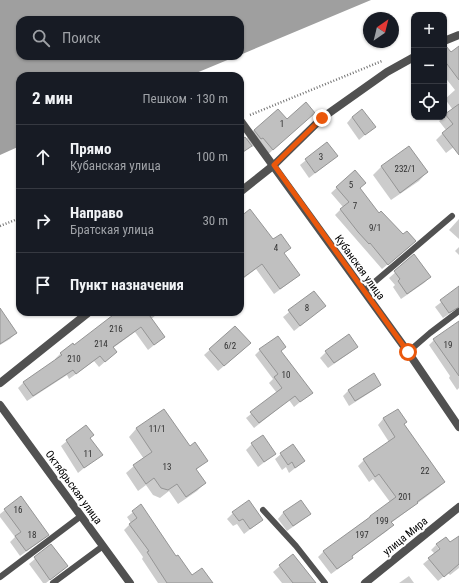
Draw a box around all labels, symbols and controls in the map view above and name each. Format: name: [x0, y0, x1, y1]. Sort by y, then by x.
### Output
north arrow: [363, 12, 399, 48]
map controls: [411, 12, 447, 120]
button: +: [411, 12, 447, 48]
search box: [16, 16, 244, 60]
icon: search: [30, 27, 52, 49]
text: Поиск: [62, 29, 101, 47]
button: −: [411, 48, 447, 84]
button: locate: [411, 84, 447, 120]
text: 2 мин: [32, 88, 73, 108]
text: Пешком · 130 m: [142, 91, 228, 106]
route end: [313, 109, 331, 127]
house number: 1: [280, 119, 284, 129]
text: Прямо: [70, 140, 111, 158]
icon: ahead: [32, 146, 54, 168]
text: 100 m: [196, 149, 228, 164]
house number: 3: [319, 152, 323, 162]
text: Кубанская улица: [70, 158, 161, 173]
house number: 232/1: [394, 164, 416, 174]
house number: 5: [349, 180, 354, 190]
house number: 7: [353, 201, 358, 211]
text: Направо: [70, 204, 123, 222]
icon: right: [32, 210, 54, 232]
text: 30 m: [202, 213, 228, 228]
text: Братская улица: [70, 222, 154, 237]
house number: 9/1: [369, 223, 381, 233]
street label: Кубанская улица: [332, 232, 387, 302]
house number: 4: [274, 243, 279, 253]
icon: arrive: [32, 274, 54, 296]
text: Пункт назначения: [70, 276, 184, 294]
house number: 8: [305, 303, 309, 313]
house number: 216: [109, 324, 123, 334]
house number: 214: [94, 339, 108, 349]
house number: 19: [444, 340, 452, 350]
house number: 6/2: [224, 341, 237, 351]
route start: [399, 343, 417, 361]
house number: 210: [67, 354, 81, 364]
house number: 10: [282, 370, 290, 380]
house number: 11/1: [149, 424, 165, 434]
street label: Октябрьская улица: [43, 448, 105, 527]
house number: 11: [84, 449, 92, 459]
house number: 13: [163, 462, 171, 472]
house number: 22: [421, 466, 430, 476]
house number: 201: [398, 492, 412, 502]
house number: 16: [14, 505, 22, 515]
street label: улица Мира: [380, 514, 430, 558]
house number: 199: [375, 516, 389, 526]
house number: 18: [28, 530, 36, 540]
house number: 197: [355, 530, 369, 540]

